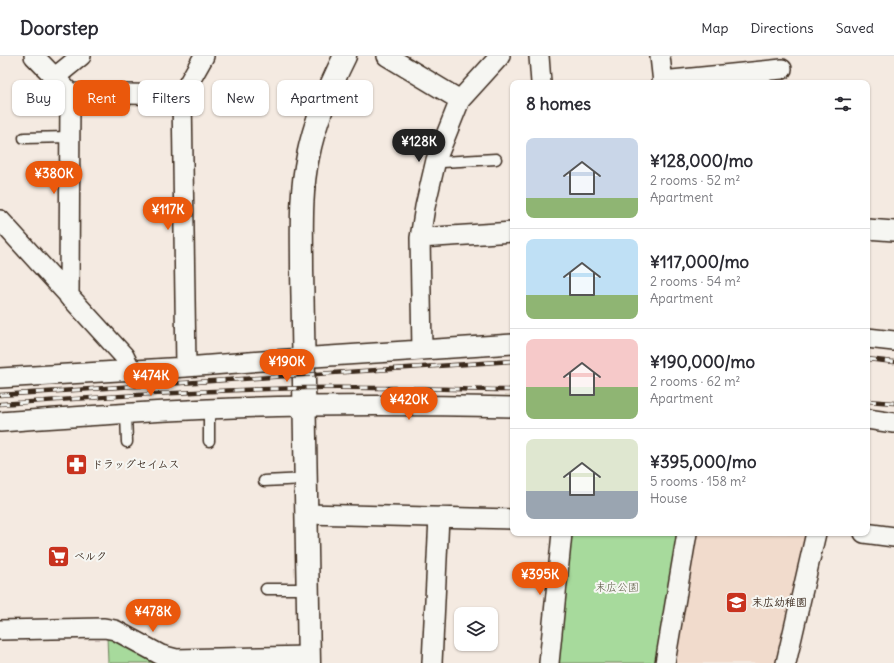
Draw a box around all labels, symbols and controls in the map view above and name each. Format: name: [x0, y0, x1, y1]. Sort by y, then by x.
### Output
text: Doorstep: [20, 16, 99, 40]
text: Map: [701, 19, 728, 37]
text: Directions: [750, 19, 814, 37]
text: Saved: [836, 19, 874, 37]
chip: Buy: [12, 80, 65, 116]
chip: Rent: [73, 80, 130, 116]
chip: Filters: [138, 80, 204, 116]
chip: New: [212, 80, 269, 116]
chip: Apartment: [277, 80, 373, 116]
text: 8 homes: [526, 93, 591, 115]
icon: filters: [832, 93, 854, 115]
pin: ¥128K: [391, 129, 447, 163]
text: ¥128K: [401, 133, 437, 150]
text: ¥128,000/mo: [650, 150, 753, 172]
icon: home: [558, 154, 606, 202]
pin: ¥380K: [26, 161, 82, 195]
text: ¥380K: [34, 165, 74, 182]
text: 2 rooms · 52 m²: [650, 172, 740, 189]
text: Apartment: [650, 189, 713, 206]
pin: ¥117K: [140, 197, 196, 231]
text: ¥117K: [152, 201, 184, 218]
text: ¥117,000/mo: [650, 251, 749, 273]
icon: home: [558, 255, 606, 303]
text: 2 rooms · 54 m²: [650, 273, 741, 290]
text: Apartment: [650, 290, 713, 307]
pin: ¥190K: [259, 349, 315, 383]
text: ¥190,000/mo: [650, 351, 755, 373]
text: ¥190K: [269, 353, 305, 370]
icon: home: [558, 355, 606, 403]
pin: ¥474K: [123, 363, 179, 397]
text: ¥474K: [133, 367, 169, 384]
text: 2 rooms · 62 m²: [650, 373, 740, 390]
pin: ¥420K: [381, 387, 437, 421]
text: Apartment: [650, 390, 713, 407]
text: ¥420K: [390, 391, 428, 408]
pharmacy icon: ドラッグセイムス: [63, 451, 89, 477]
text: ¥395,000/mo: [650, 451, 757, 473]
icon: home: [558, 455, 606, 503]
place label: ドラッグセイムス: [92, 457, 180, 471]
text: 5 rooms · 158 m²: [650, 473, 746, 490]
text: House: [650, 490, 687, 507]
supermarket icon: ベルク: [45, 543, 71, 569]
place label: ベルク: [74, 549, 107, 563]
pin: ¥395K: [512, 562, 568, 596]
text: ¥395K: [521, 566, 559, 583]
park label: 末広公園: [595, 580, 639, 594]
school or university icon: 末広幼稚園: [724, 589, 750, 615]
place label: 末広幼稚園: [752, 595, 807, 609]
pin: ¥478K: [125, 599, 181, 633]
text: ¥478K: [135, 603, 171, 620]
map controls: [454, 607, 498, 651]
button: layers: [454, 607, 498, 651]

